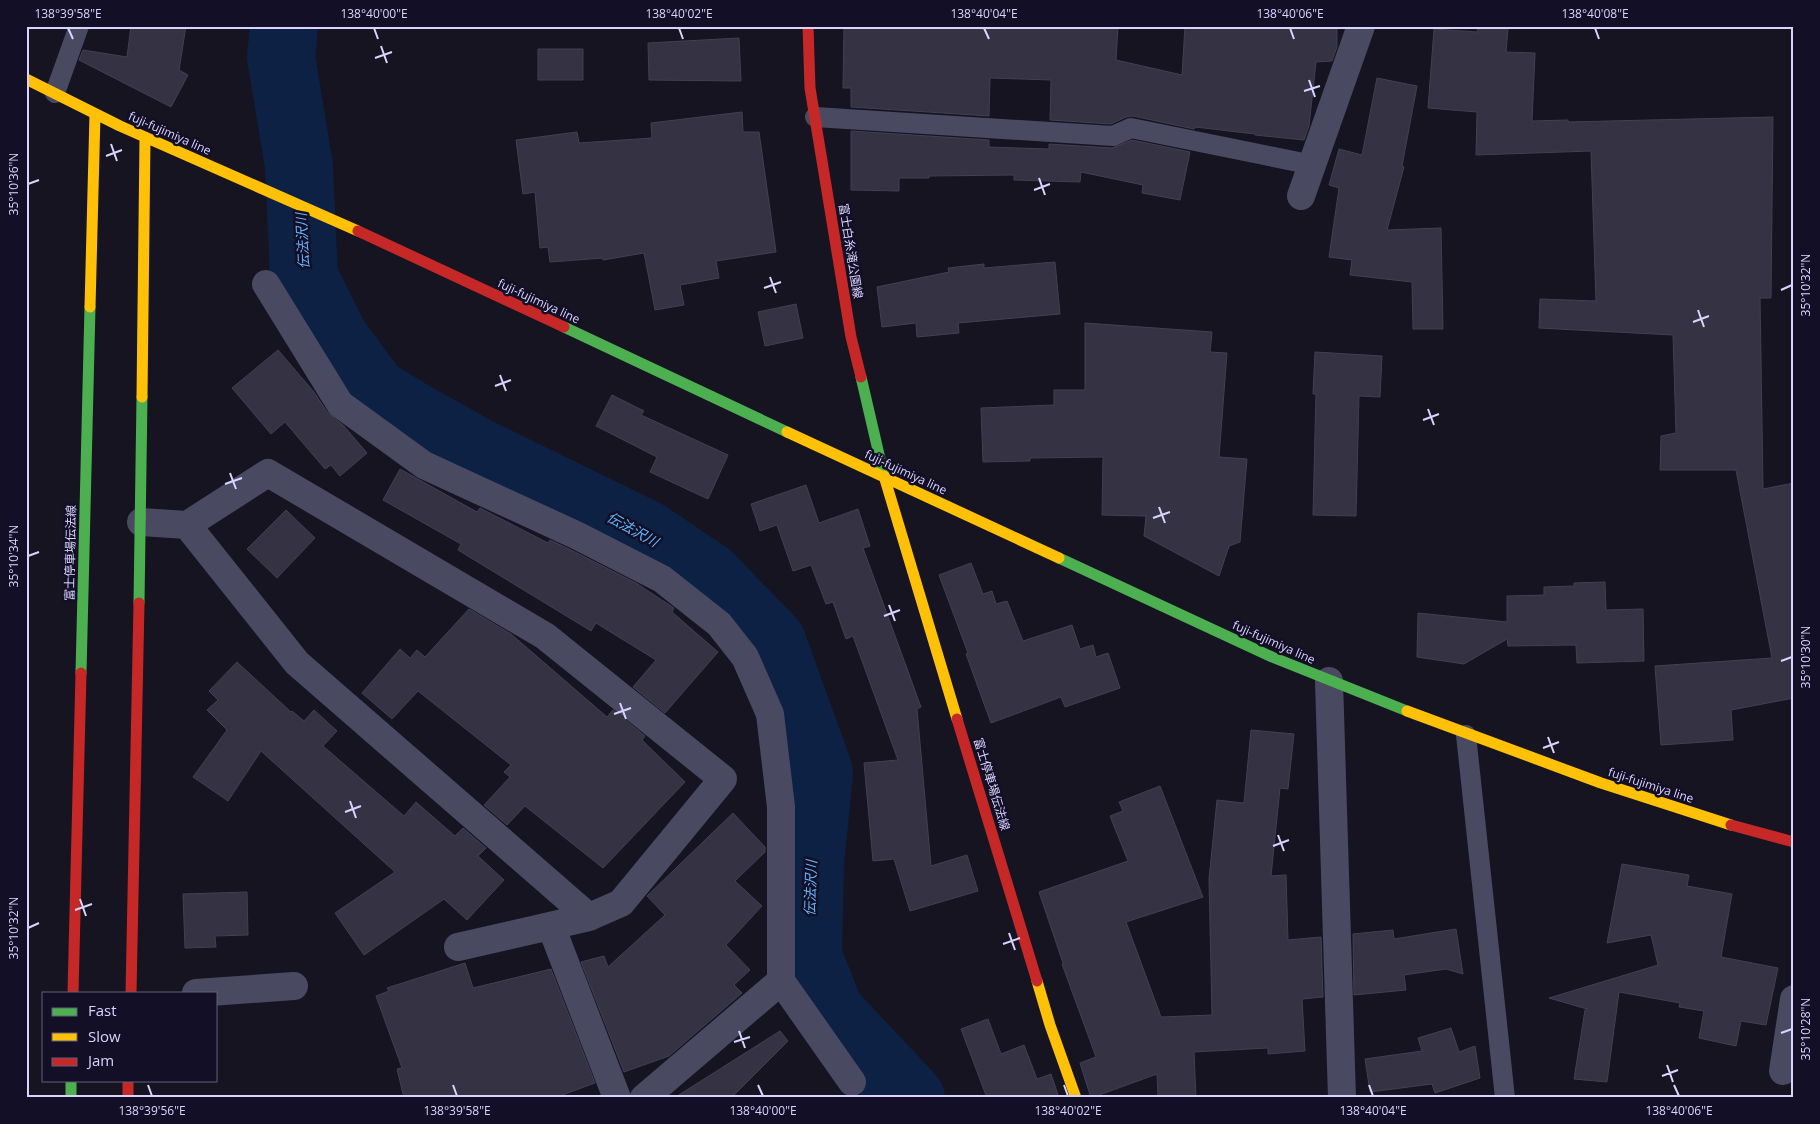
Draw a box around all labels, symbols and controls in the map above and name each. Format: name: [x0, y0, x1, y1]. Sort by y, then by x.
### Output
text: 138°39'58"E: [34, 5, 102, 22]
text: 138°40'00"E: [340, 5, 408, 22]
text: 138°40'02"E: [645, 5, 713, 22]
text: 138°40'04"E: [950, 5, 1018, 22]
text: 138°40'06"E: [1256, 5, 1324, 22]
text: 138°40'08"E: [1561, 5, 1629, 22]
street label: fuji-fujimiya line: [126, 107, 214, 159]
text: 35°10'36"N: [5, 153, 22, 215]
street label: 富士白糸滝公園線: [835, 202, 867, 300]
water label: 伝法沢川: [291, 211, 313, 269]
text: 35°10'32"N: [1797, 254, 1814, 316]
street label: fuji-fujimiya line: [495, 275, 583, 328]
street label: fuji-fujimiya line: [862, 446, 950, 499]
street label: 富士停車場伝法線: [61, 505, 79, 601]
water label: 伝法沢川: [604, 507, 664, 552]
text: 35°10'34"N: [5, 525, 22, 587]
street label: fuji-fujimiya line: [1230, 616, 1318, 668]
text: 35°10'30"N: [1797, 626, 1814, 688]
street label: 富士停車場伝法線: [970, 736, 1014, 832]
street label: fuji-fujimiya line: [1606, 763, 1696, 807]
water label: 伝法沢川: [800, 858, 821, 916]
text: 35°10'32"N: [5, 897, 22, 959]
legend: [42, 992, 218, 1082]
text: 35°10'28"N: [1797, 998, 1814, 1060]
text: Fast: [88, 1000, 117, 1020]
text: Slow: [88, 1026, 121, 1046]
text: Jam: [86, 1050, 114, 1070]
text: 138°39'56"E: [118, 1102, 186, 1119]
text: 138°39'58"E: [423, 1102, 491, 1119]
text: 138°40'00"E: [729, 1102, 797, 1119]
text: 138°40'02"E: [1034, 1102, 1102, 1119]
text: 138°40'04"E: [1339, 1102, 1407, 1119]
text: 138°40'06"E: [1645, 1102, 1713, 1119]

